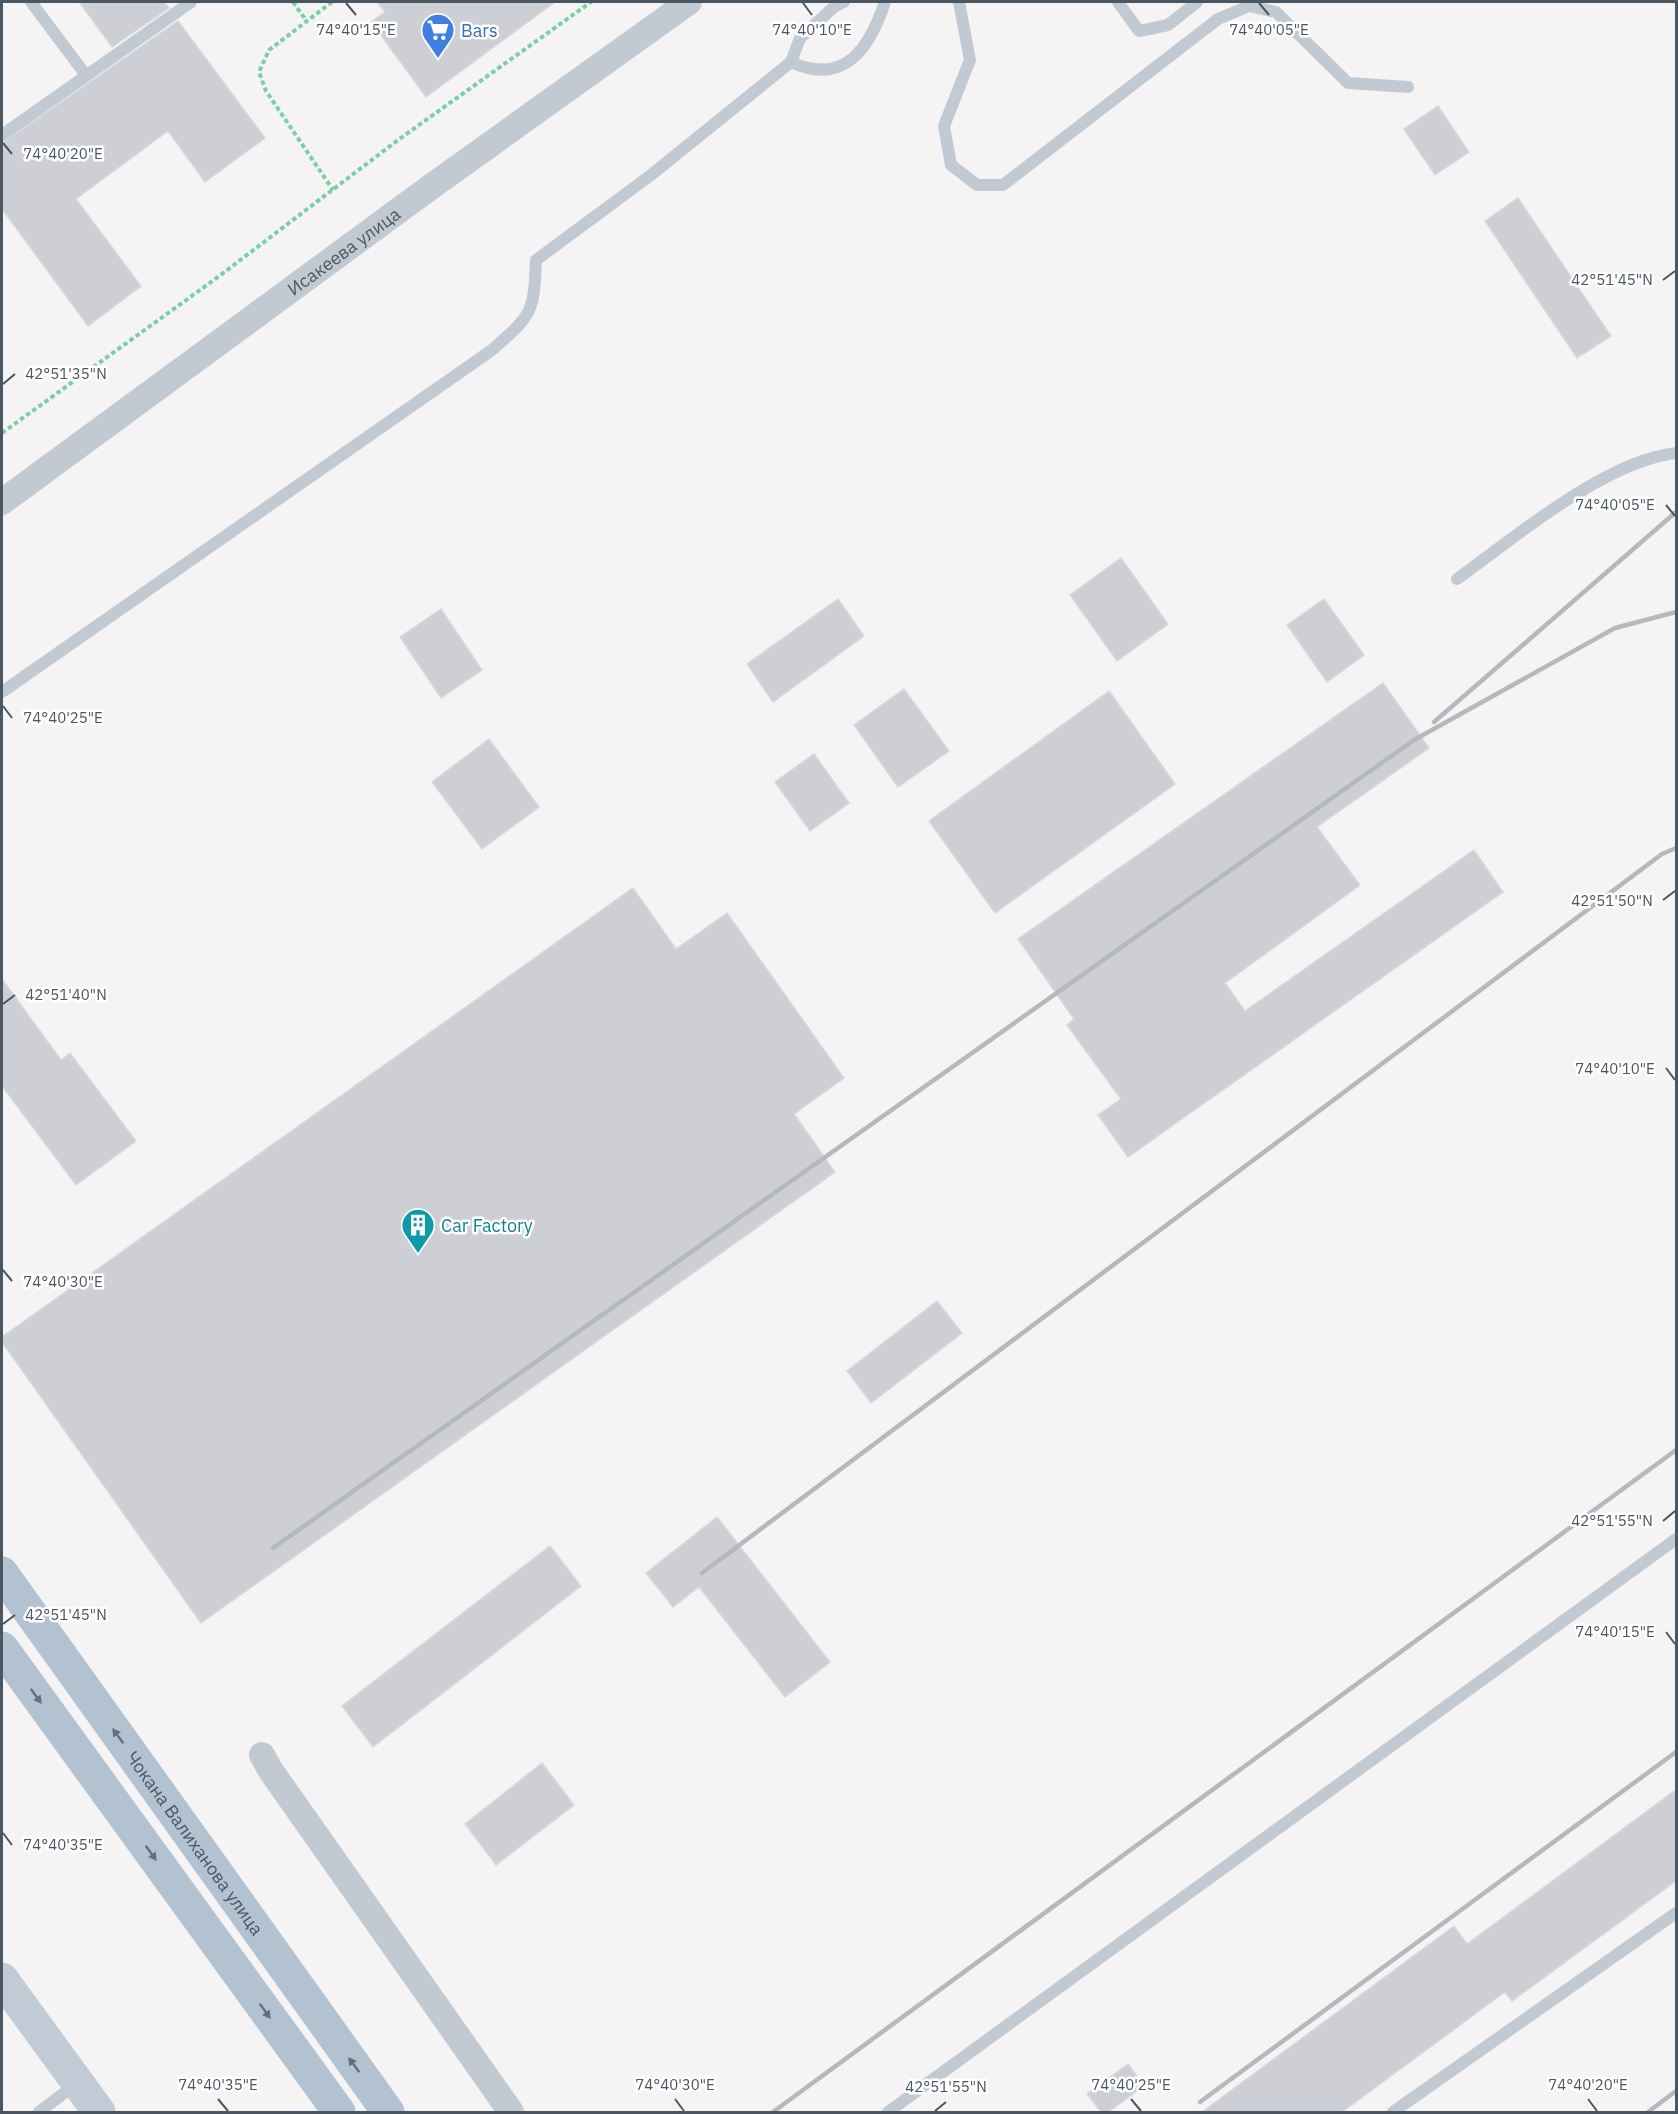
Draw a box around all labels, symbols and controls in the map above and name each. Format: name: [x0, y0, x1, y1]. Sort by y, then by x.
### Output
supermarket icon: Bars: [420, 12, 456, 59]
place label: Bars: [461, 19, 498, 42]
text: 74°40'15"E: [316, 20, 396, 39]
text: 74°40'10"E: [772, 20, 852, 39]
text: 74°40'05"E: [1229, 20, 1309, 39]
text: 74°40'20"E: [23, 144, 103, 163]
street label: Исакеева улица: [283, 202, 405, 300]
text: 42°51'45"N: [1571, 270, 1653, 289]
text: 42°51'35"N: [25, 364, 107, 383]
text: 74°40'05"E: [1575, 495, 1655, 514]
text: 74°40'25"E: [23, 708, 103, 727]
text: 42°51'50"N: [1571, 891, 1653, 910]
text: 42°51'40"N: [25, 985, 107, 1004]
text: 74°40'10"E: [1575, 1059, 1655, 1078]
building icon: Car Factory: [400, 1207, 436, 1254]
place label: Car Factory: [441, 1214, 533, 1237]
text: 74°40'30"E: [23, 1272, 103, 1291]
text: 42°51'55"N: [1571, 1511, 1653, 1530]
text: 42°51'45"N: [25, 1605, 107, 1624]
text: 74°40'15"E: [1575, 1622, 1655, 1641]
one-way arrow: [30, 1687, 42, 1703]
one-way arrow: [112, 1728, 124, 1744]
street label: Чокана Валиханова улица: [122, 1746, 269, 1940]
text: 74°40'35"E: [23, 1835, 103, 1854]
one-way arrow: [144, 1846, 156, 1861]
one-way arrow: [259, 2003, 271, 2018]
one-way arrow: [348, 2057, 360, 2073]
text: 74°40'35"E: [178, 2075, 258, 2094]
text: 74°40'30"E: [635, 2075, 715, 2094]
text: 74°40'25"E: [1091, 2075, 1171, 2094]
text: 74°40'20"E: [1548, 2075, 1628, 2094]
text: 42°51'55"N: [905, 2077, 987, 2096]

